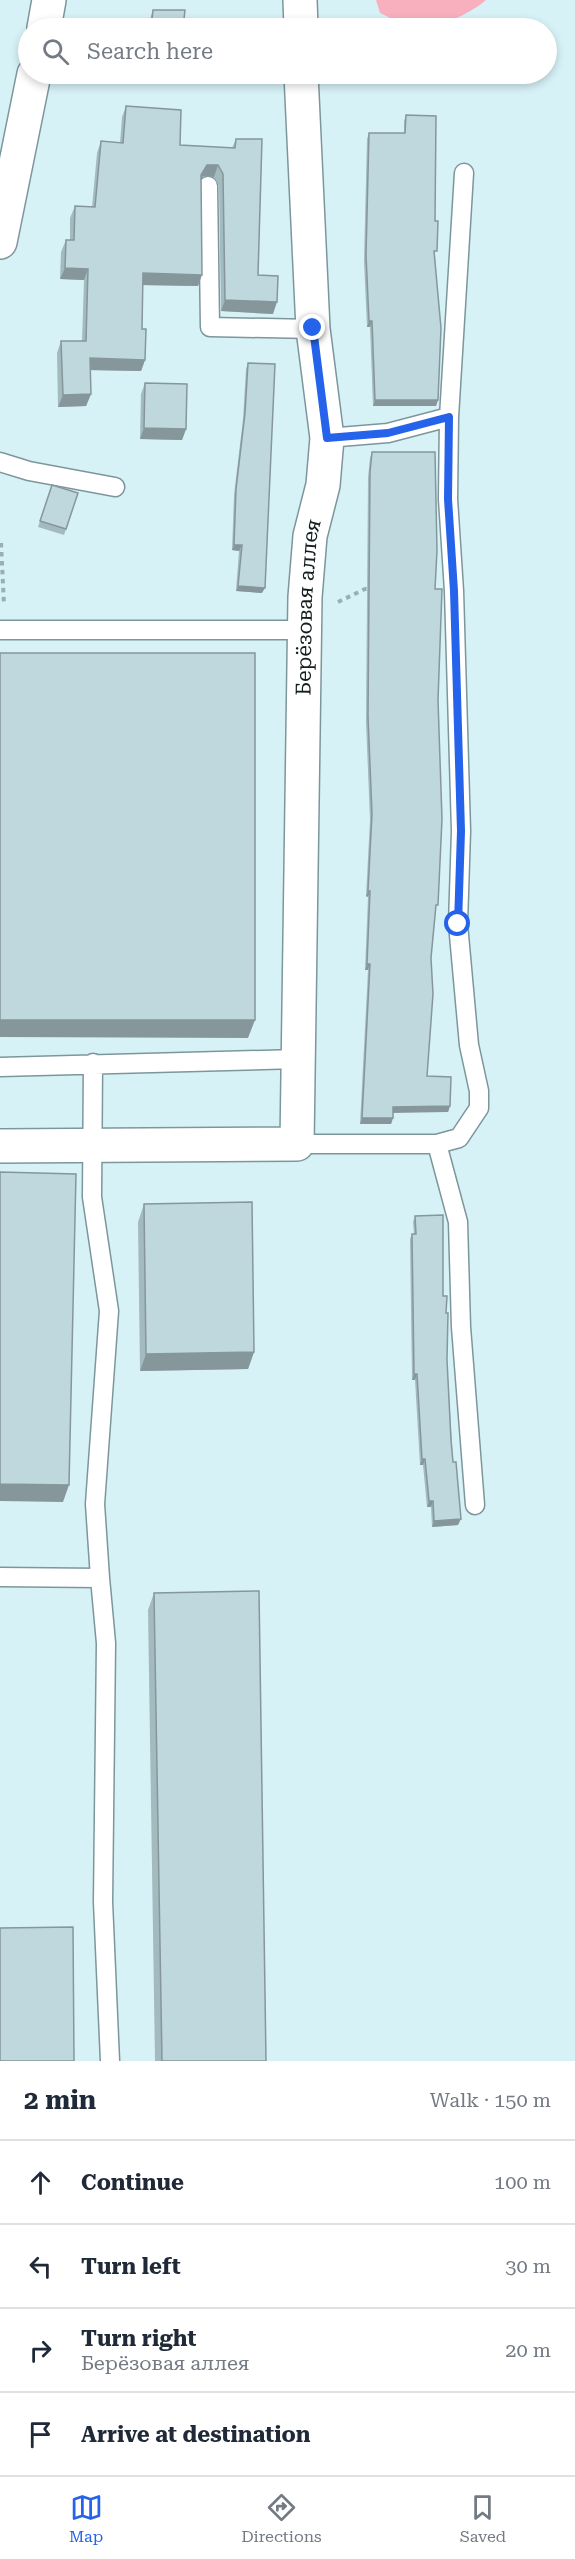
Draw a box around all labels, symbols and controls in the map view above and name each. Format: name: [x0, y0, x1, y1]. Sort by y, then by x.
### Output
search box: [18, 18, 557, 84]
icon: search: [39, 35, 72, 68]
text: Search here: [87, 39, 213, 64]
route end: [299, 314, 325, 340]
street label: Берёзовая аллея: [292, 516, 326, 696]
route start: [444, 910, 470, 936]
text: 2 min: [24, 2085, 96, 2115]
text: Walk · 150 m: [430, 2088, 551, 2112]
icon: ahead: [24, 2166, 57, 2199]
text: Continue: [81, 2170, 184, 2195]
text: 100 m: [494, 2170, 551, 2194]
icon: left: [24, 2250, 57, 2283]
text: Turn left: [81, 2254, 181, 2279]
text: 30 m: [505, 2254, 551, 2278]
text: Turn right: [81, 2326, 196, 2351]
icon: right: [24, 2334, 57, 2367]
text: 20 m: [505, 2338, 551, 2362]
text: Берёзовая аллея: [81, 2351, 249, 2375]
icon: arrive: [24, 2418, 57, 2451]
text: Arrive at destination: [81, 2422, 310, 2447]
tab: Map: [69, 2491, 103, 2546]
tab: Directions: [241, 2491, 322, 2546]
tab: Saved: [460, 2491, 506, 2546]

